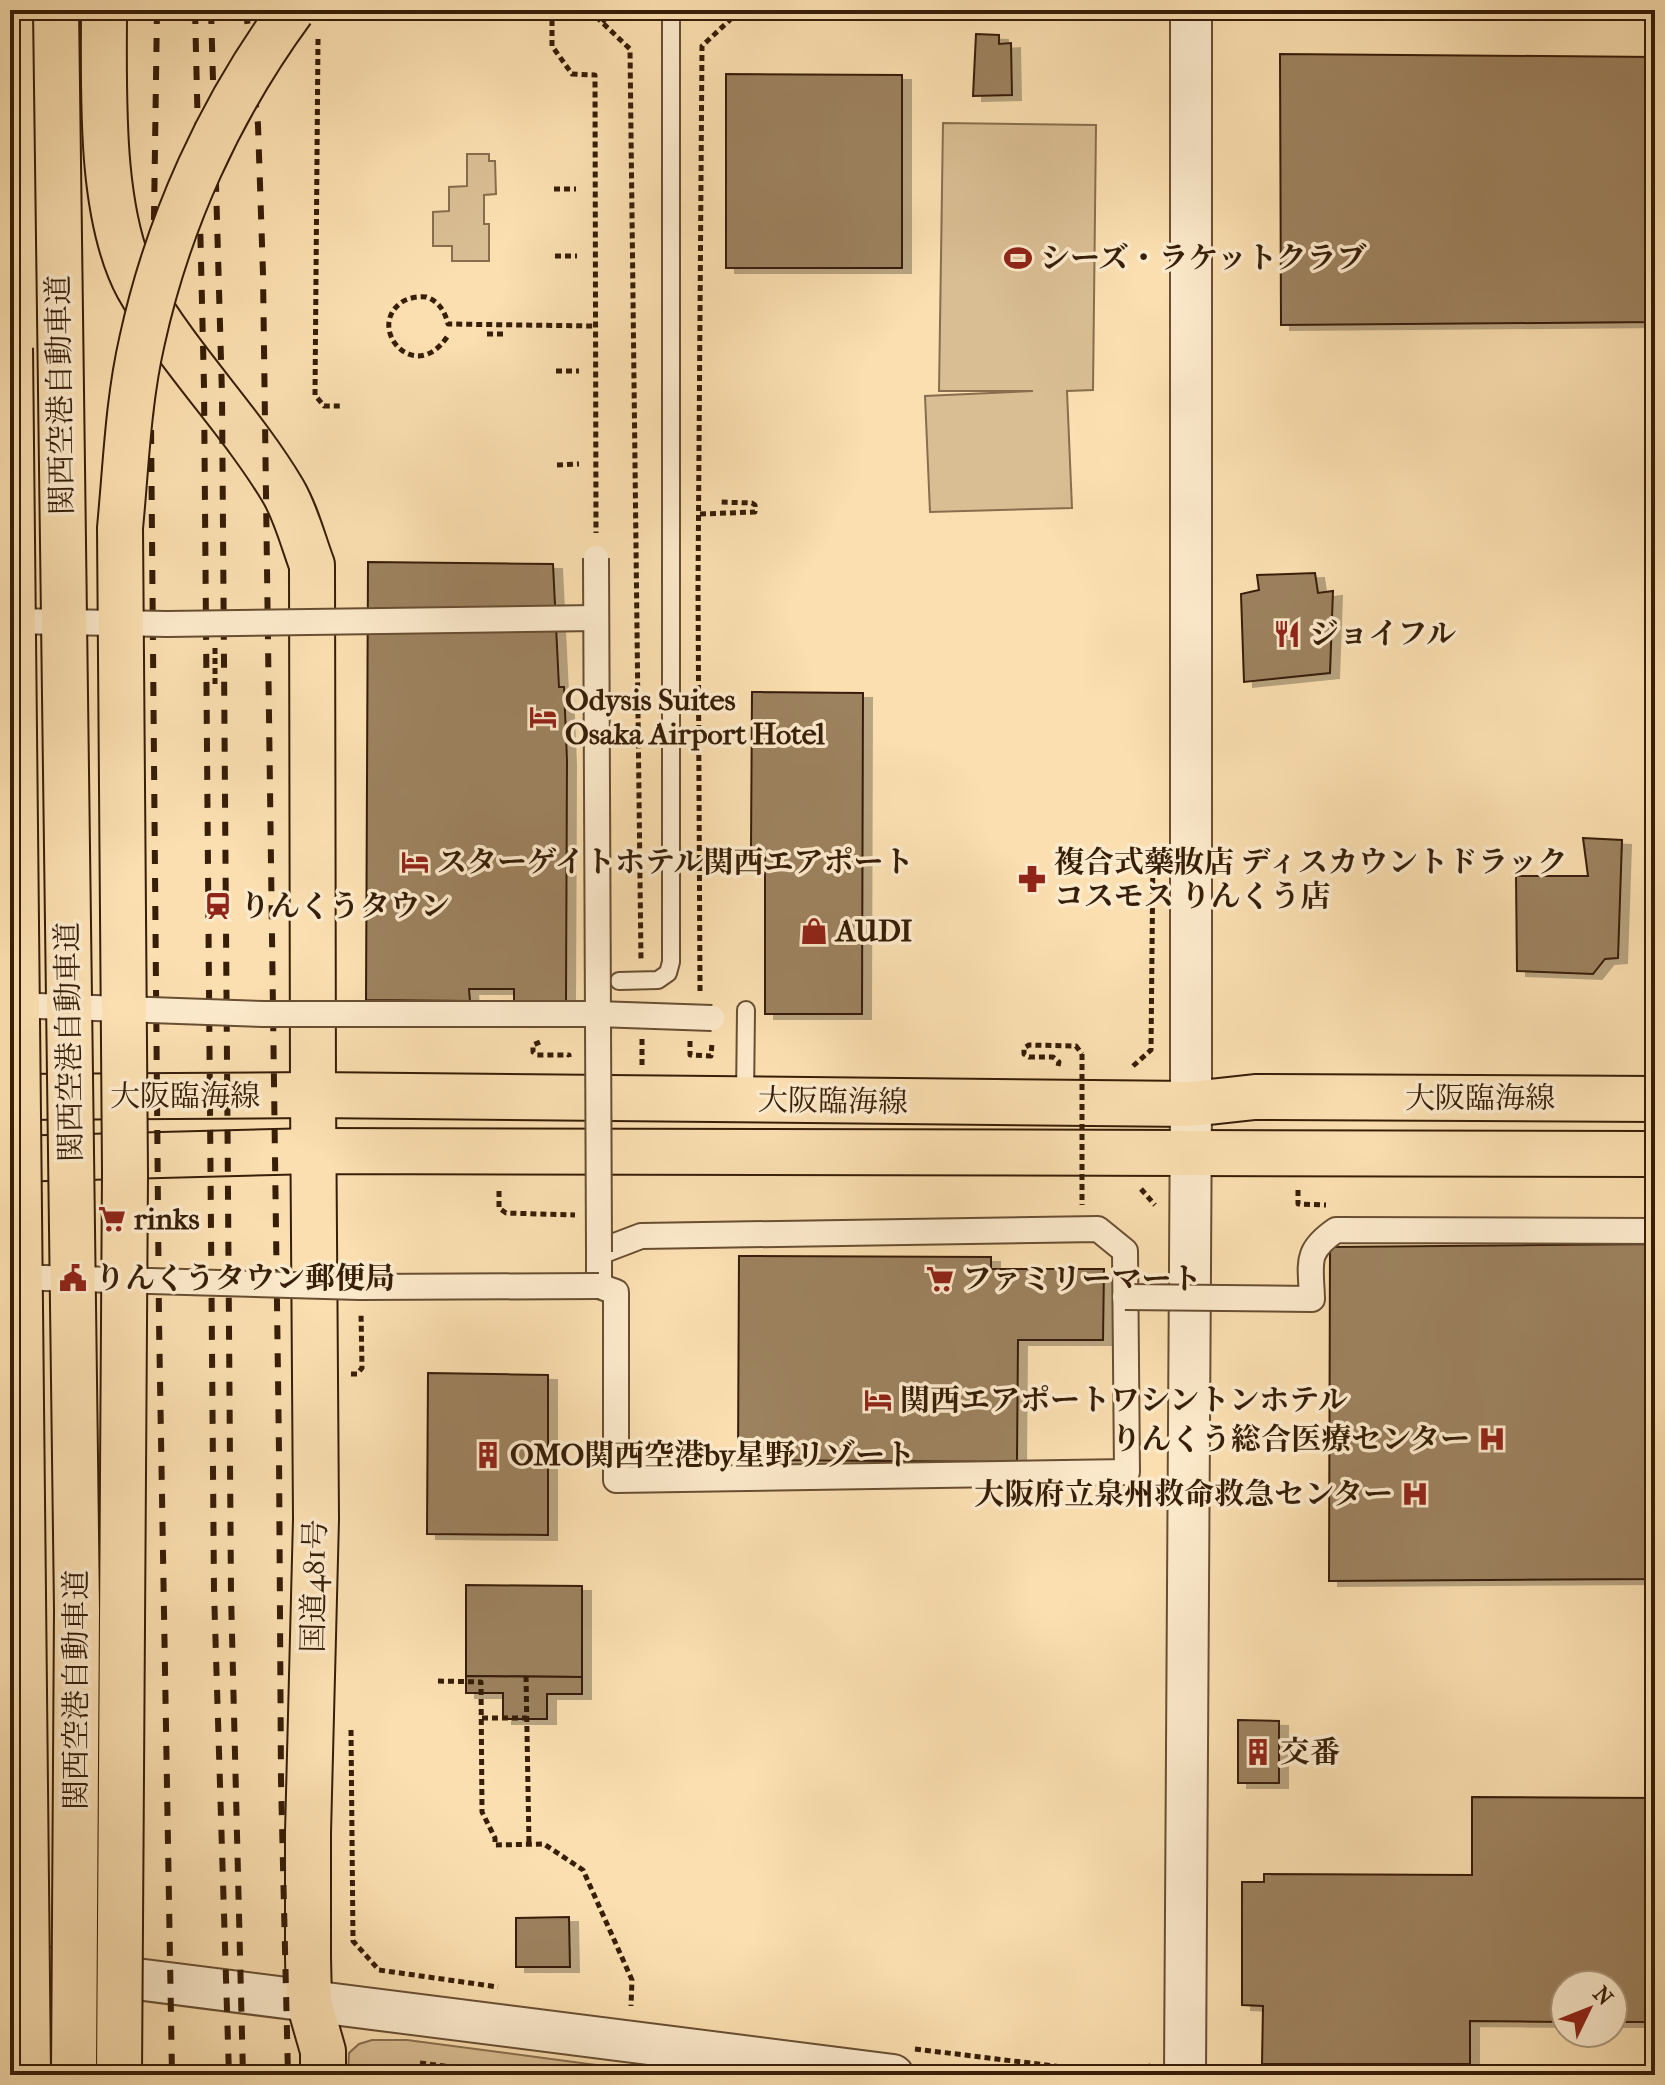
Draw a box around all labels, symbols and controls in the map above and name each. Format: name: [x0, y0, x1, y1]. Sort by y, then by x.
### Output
place label: シーズ・ラケットクラブ: [1040, 241, 1366, 276]
sports icon: シーズ・ラケットクラブ: [1003, 243, 1033, 273]
street label: 関西空港自動車道: [41, 275, 80, 515]
place label: ジョイフル: [1309, 617, 1456, 652]
restaurant icon: ジョイフル: [1272, 619, 1302, 649]
place label: Odysis Suites Osaka Airport Hotel: [565, 683, 825, 752]
hotel icon: Odysis Suites Osaka Airport Hotel: [528, 702, 558, 732]
place label: スターゲイトホテル関西エアポート: [437, 845, 913, 880]
place label: 複合式藥妝店 ディスカウントドラック コスモス りんくう店: [1054, 845, 1567, 914]
hotel icon: スターゲイトホテル関西エアポート: [400, 847, 430, 877]
pharmacy icon: 複合式藥妝店 ディスカウントドラック コスモス りんくう店: [1017, 864, 1047, 894]
place label: りんくうタウン: [240, 889, 450, 924]
station icon: りんくうタウン: [203, 891, 233, 921]
place label: AUDI: [834, 914, 913, 949]
shop icon: AUDI: [799, 916, 829, 946]
street label: 関西空港自動車道: [50, 922, 89, 1162]
street label: 大阪臨海線: [110, 1079, 260, 1114]
street label: 大阪臨海線: [1405, 1081, 1555, 1116]
street label: 大阪臨海線: [758, 1083, 908, 1120]
place label: rinks: [134, 1202, 199, 1237]
supermarket icon: rinks: [97, 1204, 127, 1234]
place label: りんくうタウン郵便局: [95, 1261, 395, 1296]
place label: ファミリーマート: [962, 1262, 1201, 1297]
public building icon: りんくうタウン郵便局: [58, 1263, 88, 1293]
supermarket icon: ファミリーマート: [925, 1264, 955, 1294]
place label: 関西エアポートワシントンホテル: [900, 1383, 1348, 1418]
hotel icon: 関西エアポートワシントンホテル: [863, 1385, 893, 1415]
place label: りんくう総合医療センター: [1111, 1422, 1470, 1457]
hospital icon: りんくう総合医療センター: [1477, 1424, 1507, 1454]
place label: OMO関西空港by星野リゾート: [510, 1438, 915, 1473]
building icon: OMO関西空港by星野リゾート: [473, 1440, 503, 1470]
place label: 大阪府立泉州救命救急センター: [974, 1477, 1393, 1512]
hospital icon: 大阪府立泉州救命救急センター: [1400, 1479, 1430, 1509]
street label: 国道481号: [296, 1519, 333, 1653]
street label: 関西空港自動車道: [59, 1570, 94, 1810]
place label: 交番: [1280, 1735, 1340, 1770]
building icon: 交番: [1243, 1737, 1273, 1767]
north arrow: [1549, 1969, 1629, 2049]
text: N: [1588, 1981, 1618, 2011]

